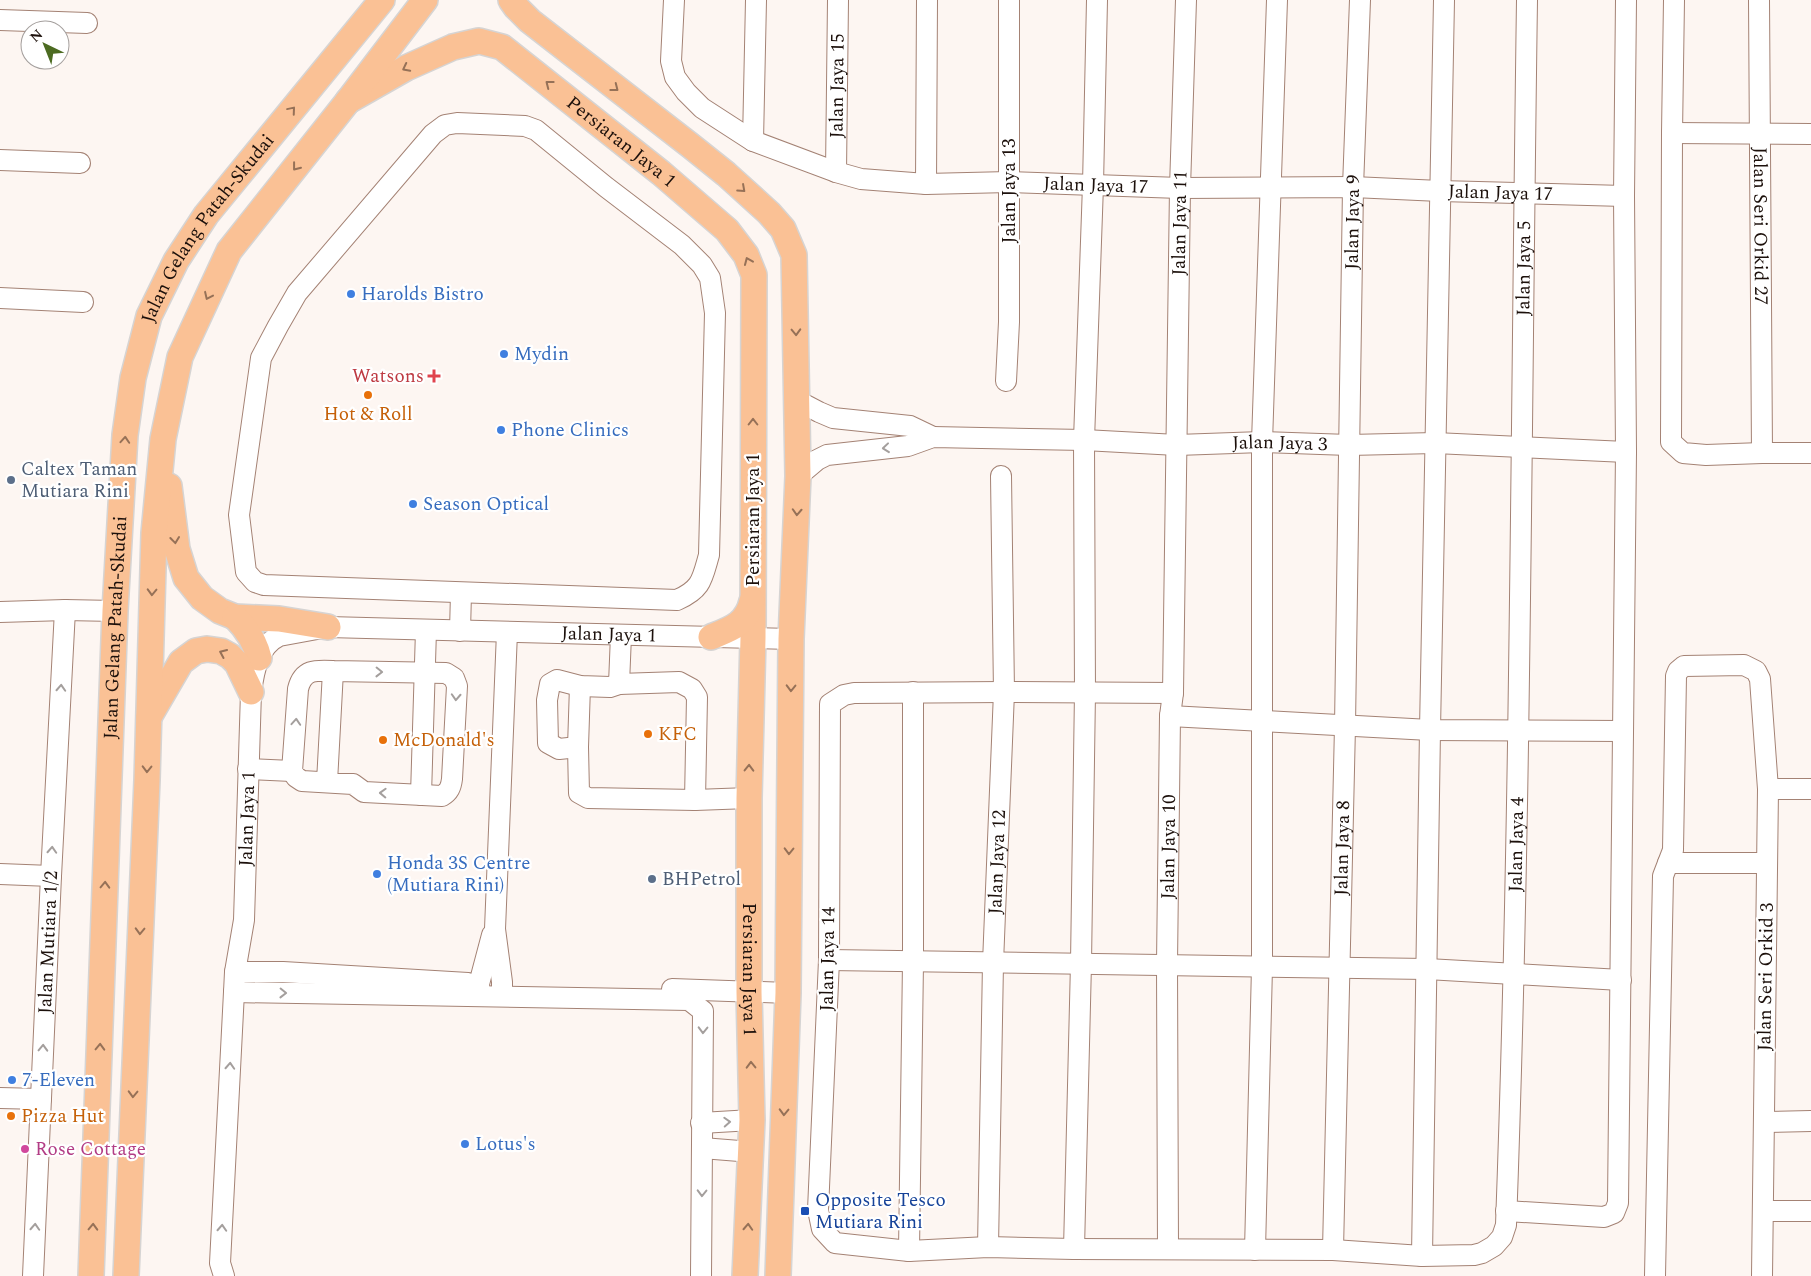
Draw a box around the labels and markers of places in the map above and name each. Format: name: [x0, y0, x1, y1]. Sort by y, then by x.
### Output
place label: Harolds Bistro: [361, 280, 484, 309]
marker: Harolds Bistro: [345, 288, 357, 300]
place label: Mydin: [514, 340, 569, 369]
marker: Mydin: [498, 348, 510, 360]
place label: Watsons: [352, 362, 424, 391]
marker: Watsons: [428, 370, 440, 382]
marker: Hot & Roll: [362, 389, 374, 401]
place label: Hot & Roll: [323, 400, 413, 429]
place label: Phone Clinics: [511, 416, 629, 445]
marker: Phone Clinics: [495, 424, 507, 436]
place label: Caltex Taman Mutiara Rini: [21, 455, 137, 506]
marker: Caltex Taman Mutiara Rini: [5, 474, 17, 486]
place label: Season Optical: [423, 490, 549, 519]
marker: Season Optical: [407, 498, 419, 510]
place label: KFC: [658, 720, 697, 749]
place label: McDonald's: [393, 726, 495, 755]
marker: KFC: [642, 728, 654, 740]
marker: McDonald's: [377, 734, 389, 746]
place label: Honda 3S Centre (Mutiara Rini): [387, 849, 530, 900]
place label: BHPetrol: [662, 865, 741, 894]
marker: Honda 3S Centre (Mutiara Rini): [371, 868, 383, 880]
marker: BHPetrol: [646, 873, 658, 885]
place label: 7-Eleven: [22, 1066, 95, 1095]
marker: 7-Eleven: [6, 1074, 18, 1086]
place label: Pizza Hut: [21, 1102, 104, 1131]
marker: Pizza Hut: [5, 1110, 17, 1122]
place label: Lotus's: [475, 1130, 536, 1159]
place label: Rose Cottage: [35, 1135, 146, 1164]
marker: Lotus's: [459, 1138, 471, 1150]
marker: Rose Cottage: [19, 1143, 31, 1155]
place label: Opposite Tesco Mutiara Rini: [815, 1186, 946, 1237]
marker: Opposite Tesco Mutiara Rini: [799, 1205, 811, 1217]

